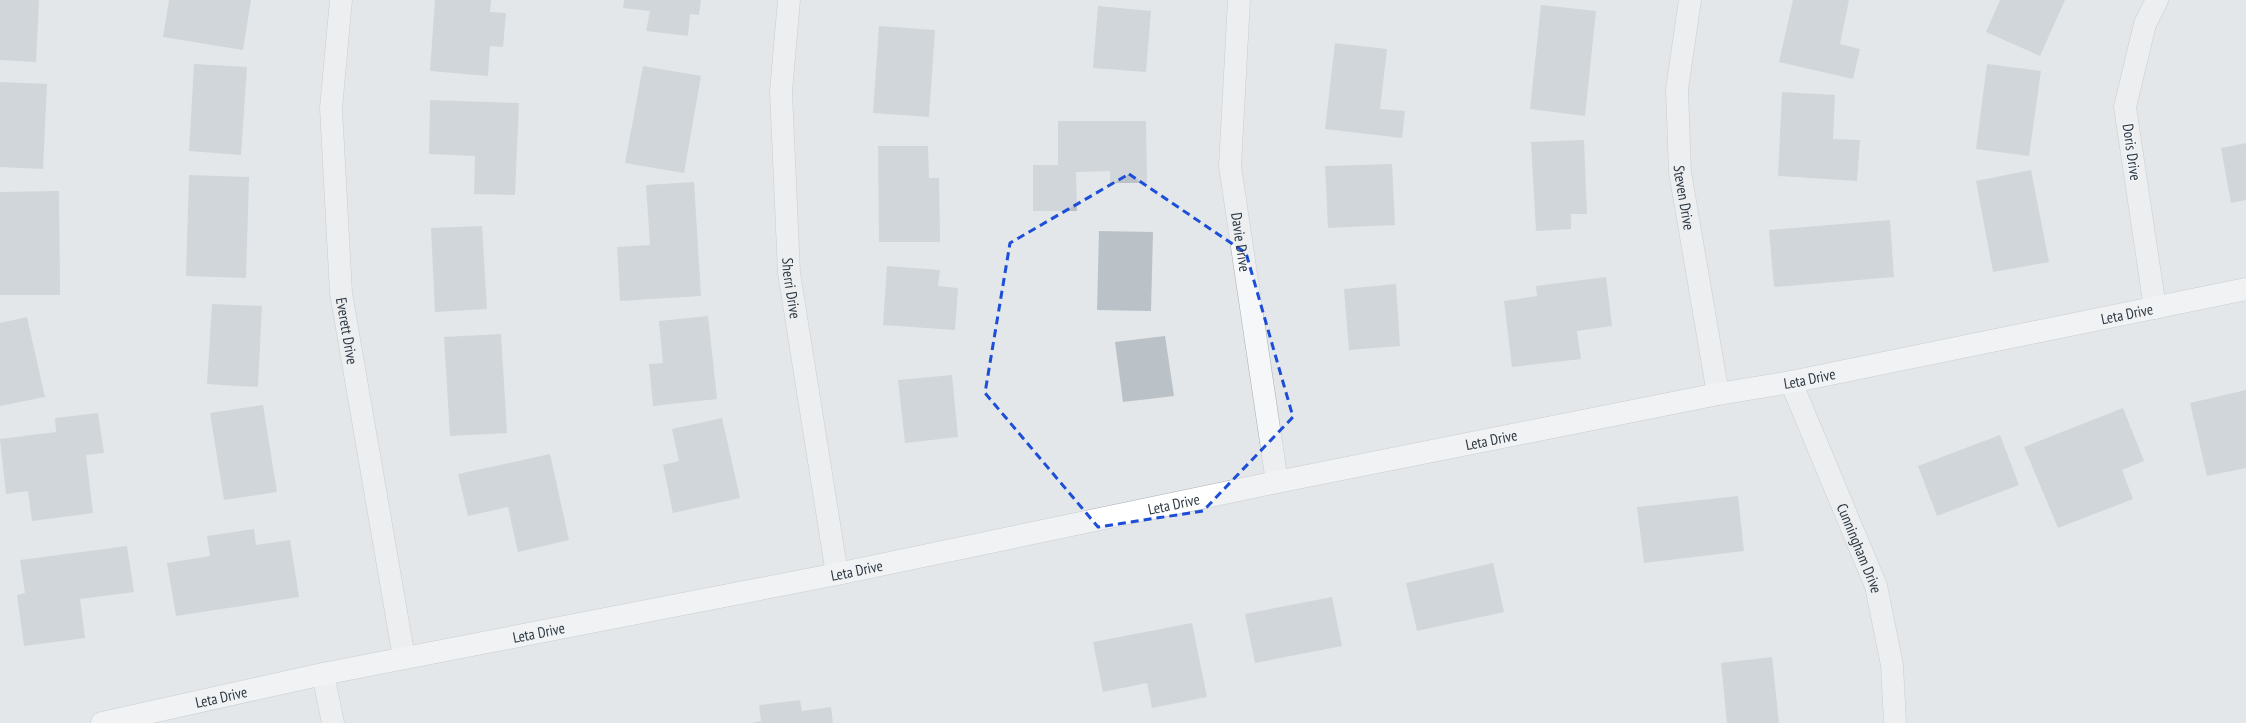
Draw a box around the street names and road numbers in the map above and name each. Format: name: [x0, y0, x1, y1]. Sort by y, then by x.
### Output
street label: Doris Drive: [2119, 122, 2145, 182]
street label: Steven Drive: [1670, 165, 1699, 232]
street label: Davie Drive: [1228, 211, 1255, 273]
street label: Sherri Drive: [779, 257, 806, 320]
street label: Everett Drive: [332, 296, 363, 366]
street label: Leta Drive: [2099, 299, 2154, 328]
street label: Leta Drive: [1782, 364, 1837, 393]
street label: Leta Drive: [1464, 425, 1519, 454]
street label: Leta Drive: [1146, 489, 1201, 518]
street label: Cunningham Drive: [1833, 500, 1887, 595]
street label: Leta Drive: [829, 555, 884, 585]
street label: Leta Drive: [511, 618, 566, 646]
street label: Leta Drive: [193, 682, 249, 712]

